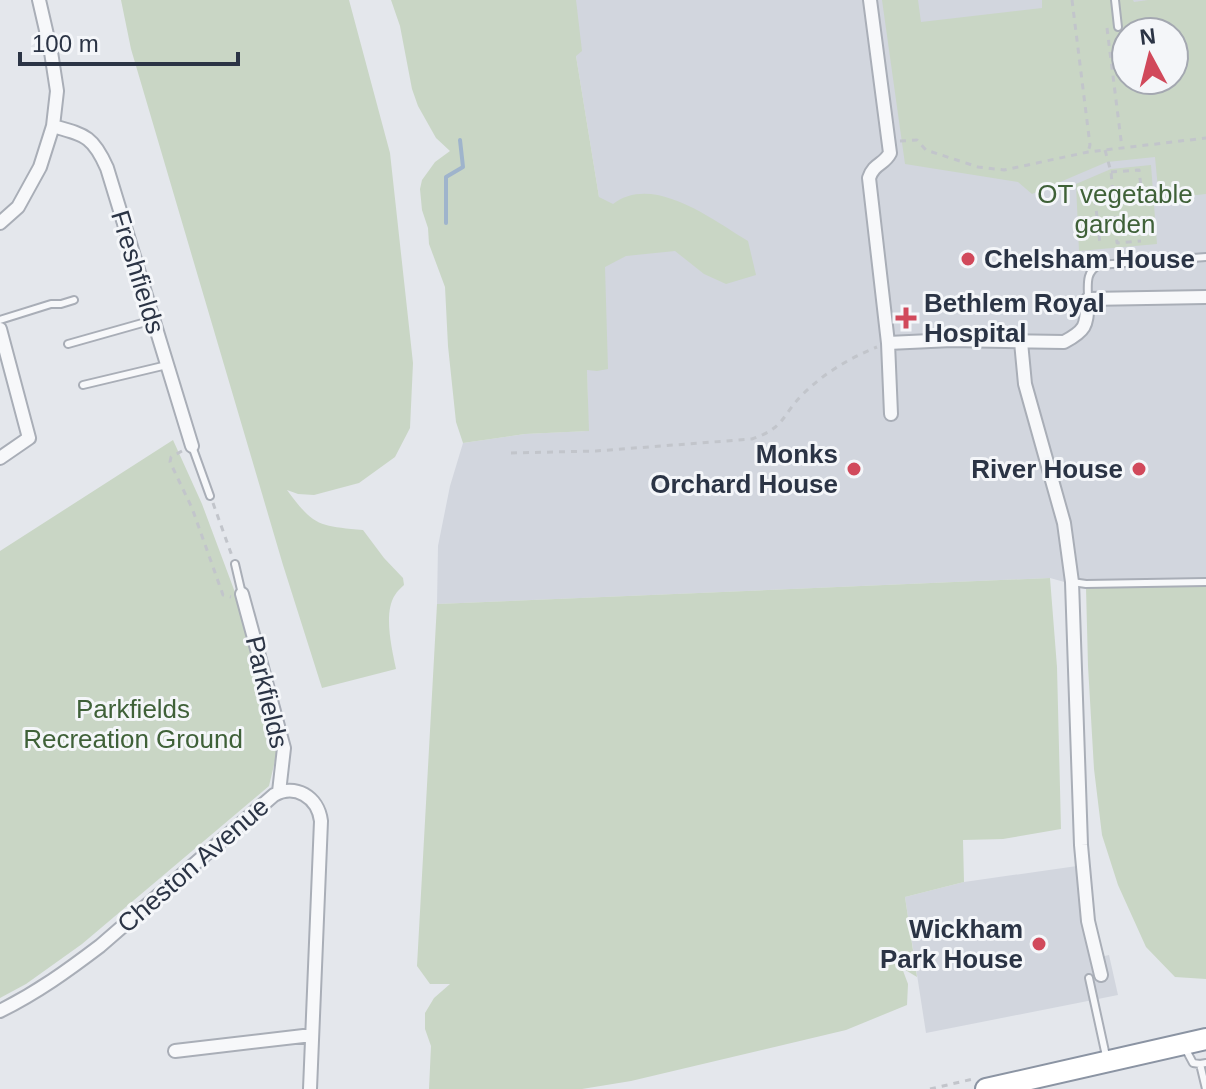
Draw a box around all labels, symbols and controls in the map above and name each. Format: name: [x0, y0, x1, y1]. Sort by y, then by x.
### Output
scale bar: [20, 16, 238, 66]
north arrow: [1110, 16, 1190, 96]
text: N: [1138, 23, 1157, 50]
text: 100 m: [32, 30, 99, 57]
park label: OT vegetable garden: [1037, 179, 1193, 239]
street label: Freshfields: [105, 207, 171, 337]
place label: Chelsham House: [984, 244, 1195, 274]
marker: Chelsham House: [959, 250, 977, 268]
place label: Bethlem Royal Hospital: [924, 288, 1105, 348]
marker: Bethlem Royal Hospital: [895, 307, 917, 329]
place label: Monks Orchard House: [650, 439, 838, 499]
place label: River House: [971, 454, 1123, 484]
marker: Monks Orchard House: [845, 460, 863, 478]
marker: River House: [1130, 460, 1148, 478]
street label: Parkfields: [240, 633, 294, 751]
park label: Parkfields Recreation Ground: [23, 694, 243, 754]
street label: Cheston Avenue: [111, 791, 275, 939]
place label: Wickham Park House: [880, 914, 1023, 974]
marker: Wickham Park House: [1030, 935, 1048, 953]

